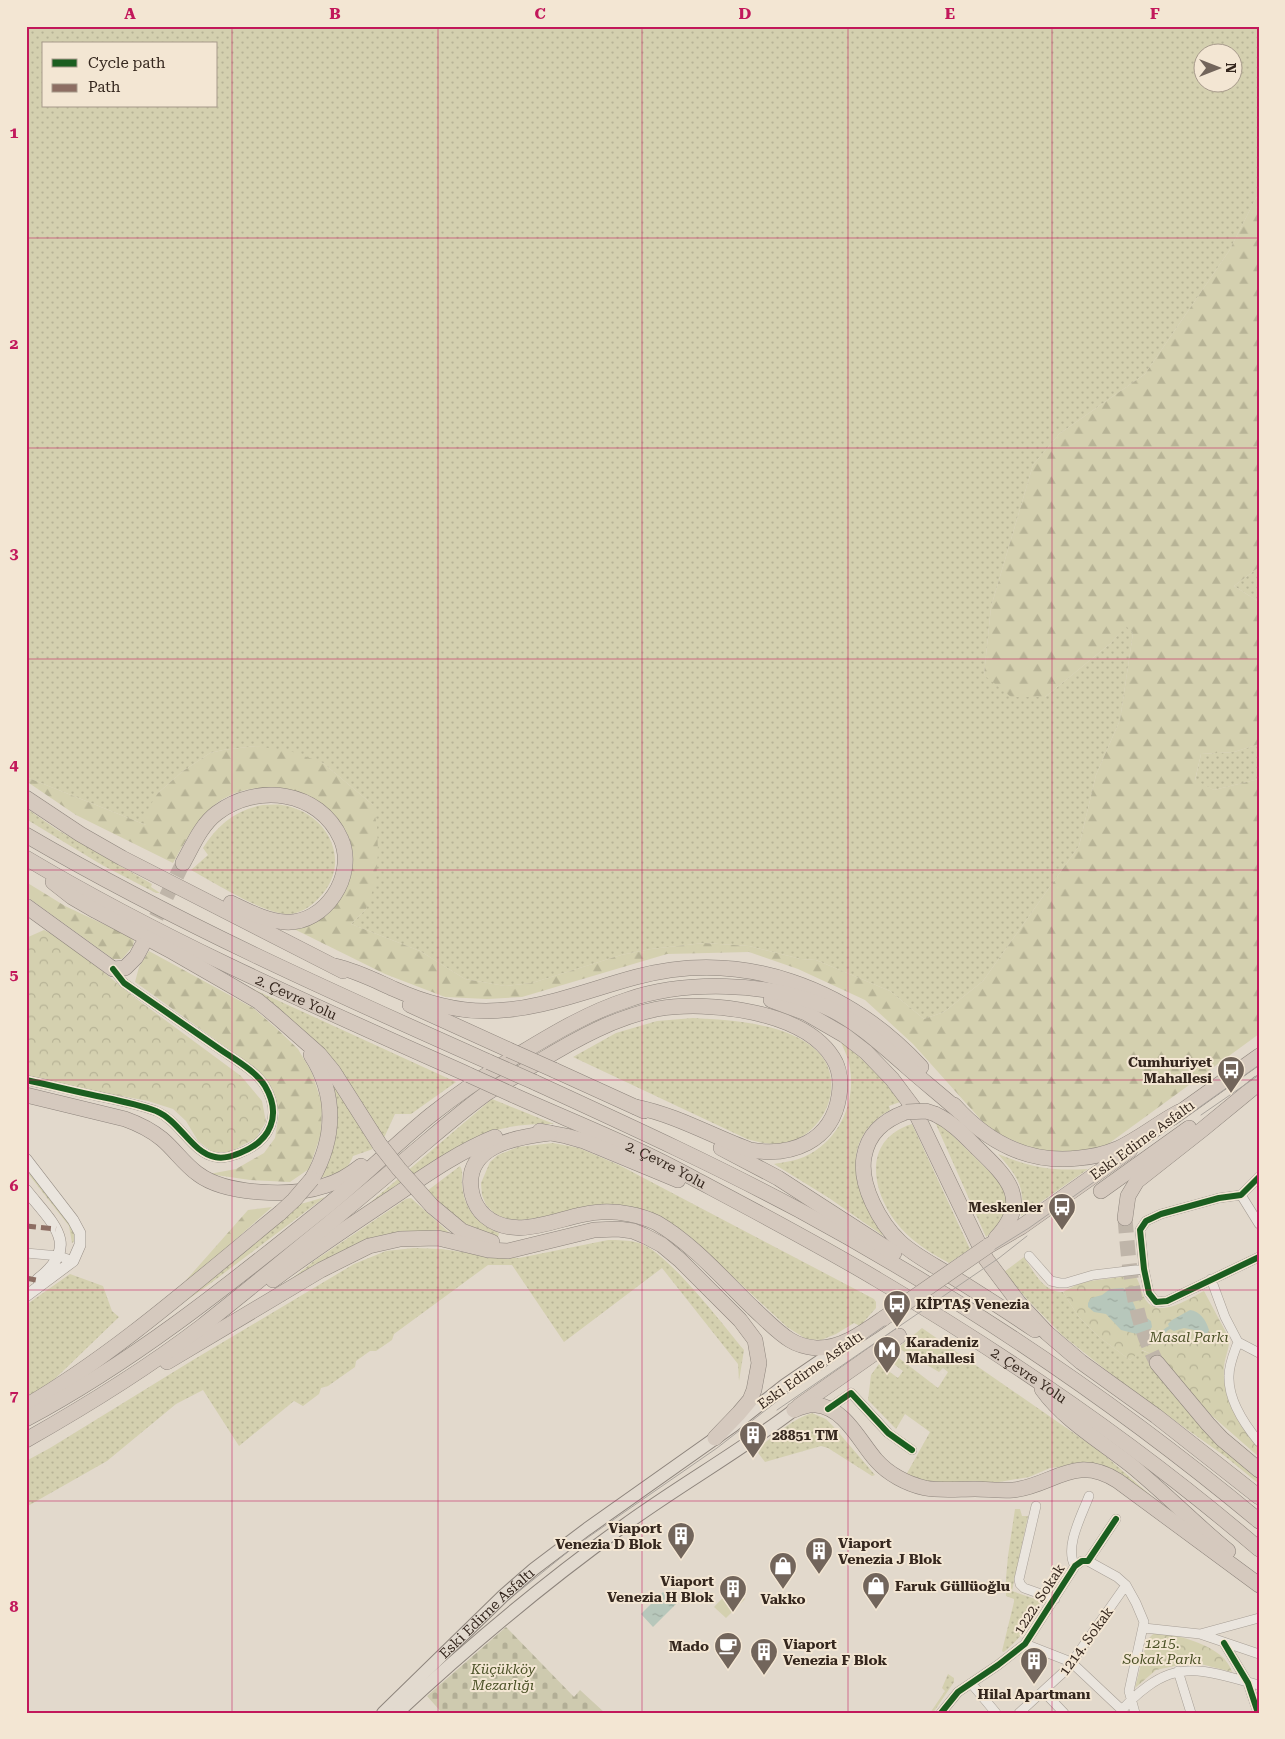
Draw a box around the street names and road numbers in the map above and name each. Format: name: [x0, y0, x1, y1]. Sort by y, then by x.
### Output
street label: 2. Çevre Yolu: [253, 971, 340, 1023]
street label: Eski Edirne Asfaltı: [1087, 1097, 1197, 1183]
street label: 2. Çevre Yolu: [623, 1138, 709, 1192]
street label: Eski Edirne Asfaltı: [754, 1327, 866, 1412]
street label: 2. Çevre Yolu: [988, 1344, 1070, 1407]
street label: 1222. Sokak: [1010, 1561, 1068, 1637]
street label: Eski Edirne Asfaltı: [436, 1564, 538, 1662]
street label: 1214. Sokak: [1056, 1603, 1116, 1678]

